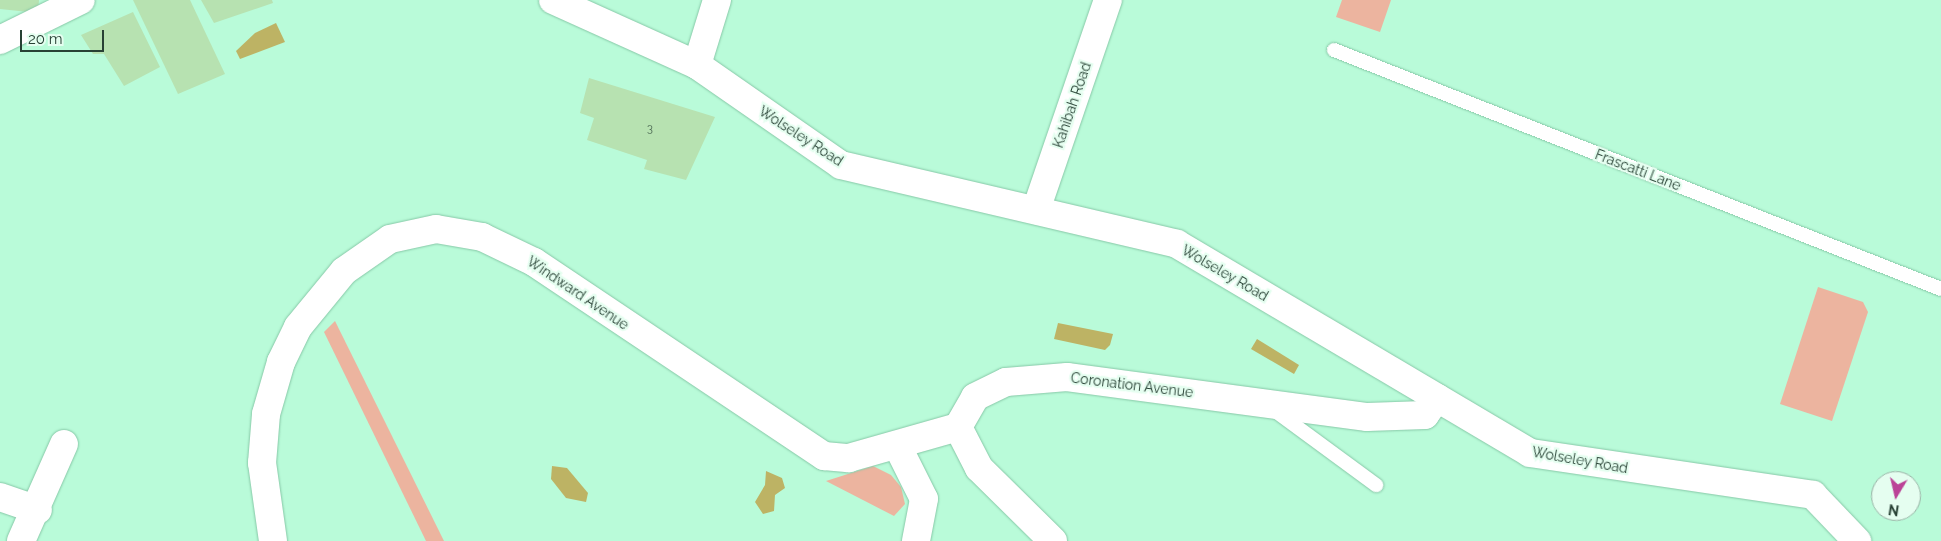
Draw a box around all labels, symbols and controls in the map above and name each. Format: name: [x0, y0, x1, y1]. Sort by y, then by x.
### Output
scale bar: [22, 20, 106, 52]
text: 20 m: [28, 30, 63, 48]
street label: Kahibah Road: [1050, 60, 1094, 150]
street label: Wolseley Road: [756, 102, 846, 170]
house number: 3: [647, 122, 653, 136]
street label: Frascatti Lane: [1593, 146, 1683, 194]
street label: Wolseley Road: [1179, 241, 1271, 305]
street label: Windward Avenue: [524, 253, 632, 333]
street label: Coronation Avenue: [1070, 369, 1194, 401]
street label: Wolseley Road: [1531, 443, 1629, 477]
north arrow: [1871, 471, 1921, 521]
text: N: [1887, 501, 1900, 519]

